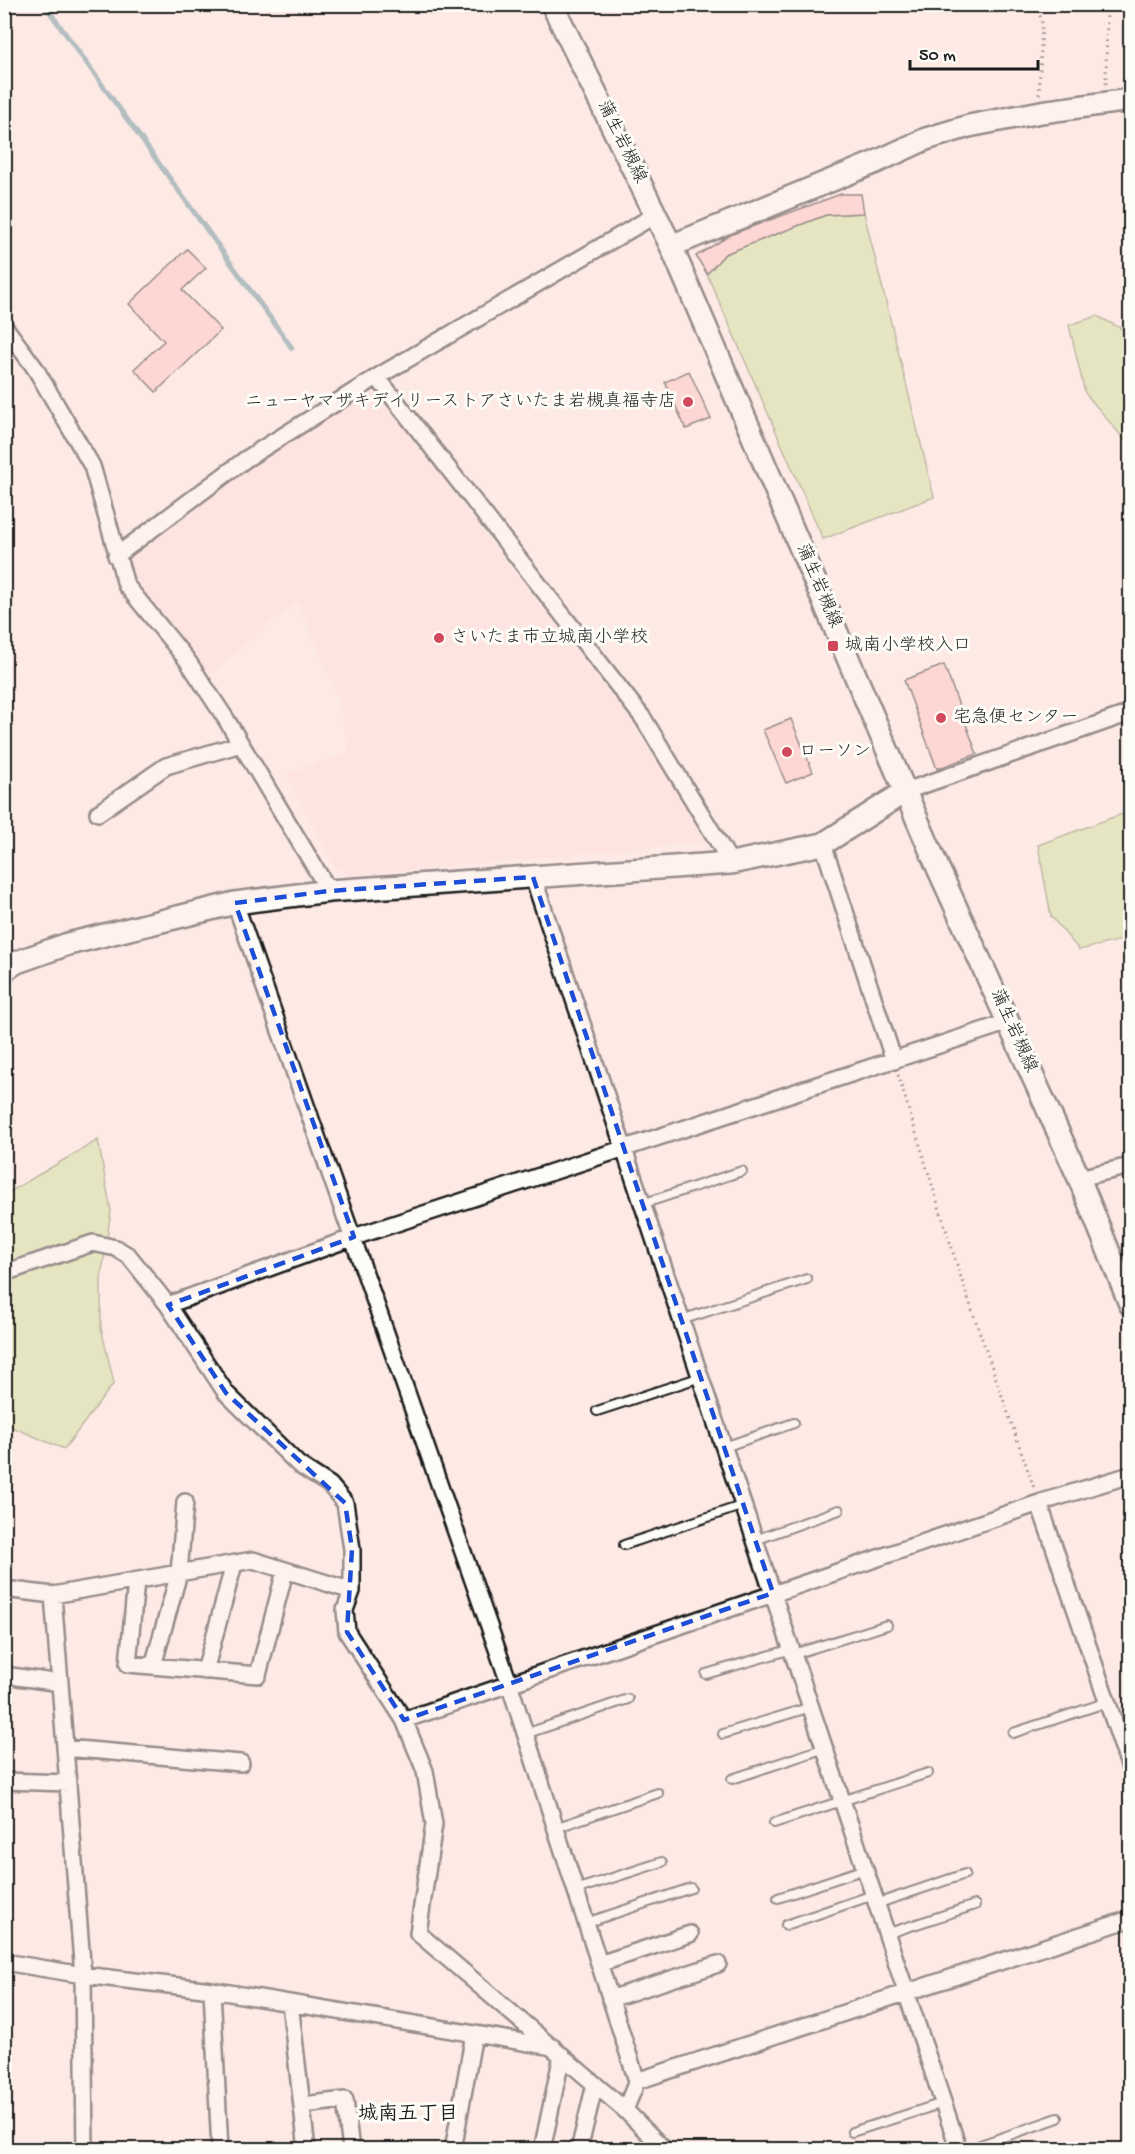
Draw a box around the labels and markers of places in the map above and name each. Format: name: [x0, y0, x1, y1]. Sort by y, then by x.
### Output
place label: ニューヤマザキデイリーストアさいたま岩槻真福寺店: [245, 391, 676, 413]
marker: ニューヤマザキデイリーストアさいたま岩槻真福寺店: [681, 395, 695, 409]
place label: さいたま市立城南小学校: [451, 627, 648, 649]
marker: さいたま市立城南小学校: [432, 631, 446, 645]
place label: 城南小学校入口: [845, 635, 971, 657]
marker: 城南小学校入口: [826, 639, 840, 653]
place label: 宅急便センター: [953, 707, 1078, 729]
marker: 宅急便センター: [934, 711, 948, 725]
place label: ローソン: [799, 742, 871, 763]
marker: ローソン: [780, 745, 794, 759]

